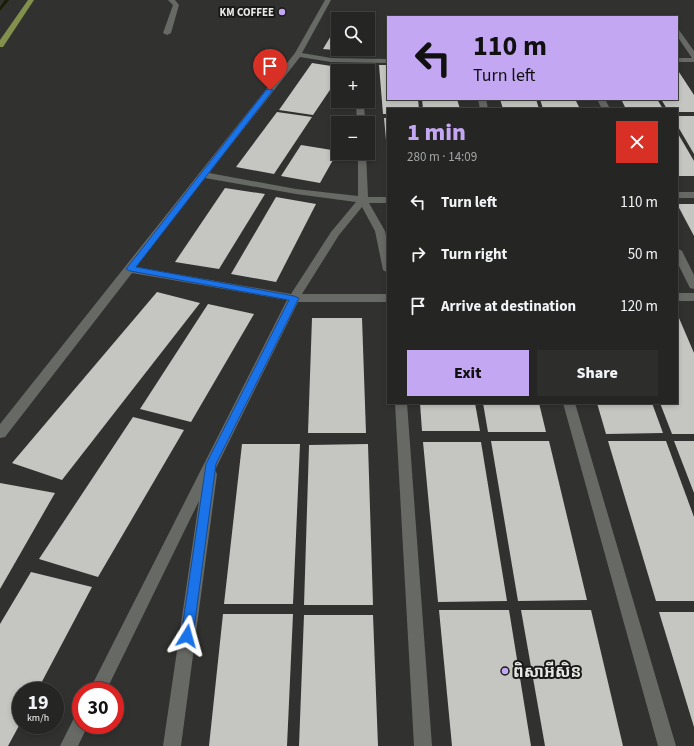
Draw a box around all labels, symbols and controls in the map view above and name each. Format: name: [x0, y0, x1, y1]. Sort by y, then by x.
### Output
place label: KM COFFEE: [220, 5, 274, 20]
marker: KM COFFEE: [277, 7, 287, 17]
map controls: [331, 12, 375, 160]
button: search: [331, 12, 375, 56]
text: 110 m: [473, 26, 547, 66]
icon: left: [407, 32, 459, 84]
pin: [253, 49, 287, 90]
icon: arrive: [259, 55, 281, 77]
text: Turn left: [473, 63, 535, 88]
button: +: [331, 64, 375, 108]
text: 1 min: [407, 115, 466, 150]
button: −: [331, 116, 375, 160]
button: close: [616, 121, 658, 163]
text: 280 m · 14:09: [407, 148, 477, 166]
icon: left: [407, 191, 429, 213]
text: Turn left: [441, 192, 497, 213]
text: 110 m: [620, 192, 658, 213]
icon: right: [407, 243, 429, 265]
text: Turn right: [441, 244, 507, 265]
text: 50 m: [628, 244, 658, 265]
icon: arrive: [407, 295, 429, 317]
text: Arrive at destination: [441, 296, 576, 317]
text: 120 m: [620, 296, 658, 317]
button: Exit: [407, 350, 529, 396]
button: Share: [537, 350, 658, 396]
position arrow: [166, 615, 208, 657]
place label: ពិសាអីសិន: [513, 661, 581, 683]
marker: ពិសាអីសិន: [500, 666, 510, 676]
speed limit sign: 30: [72, 682, 124, 734]
text: 19: [27, 689, 49, 717]
text: km/h: [27, 711, 49, 725]

